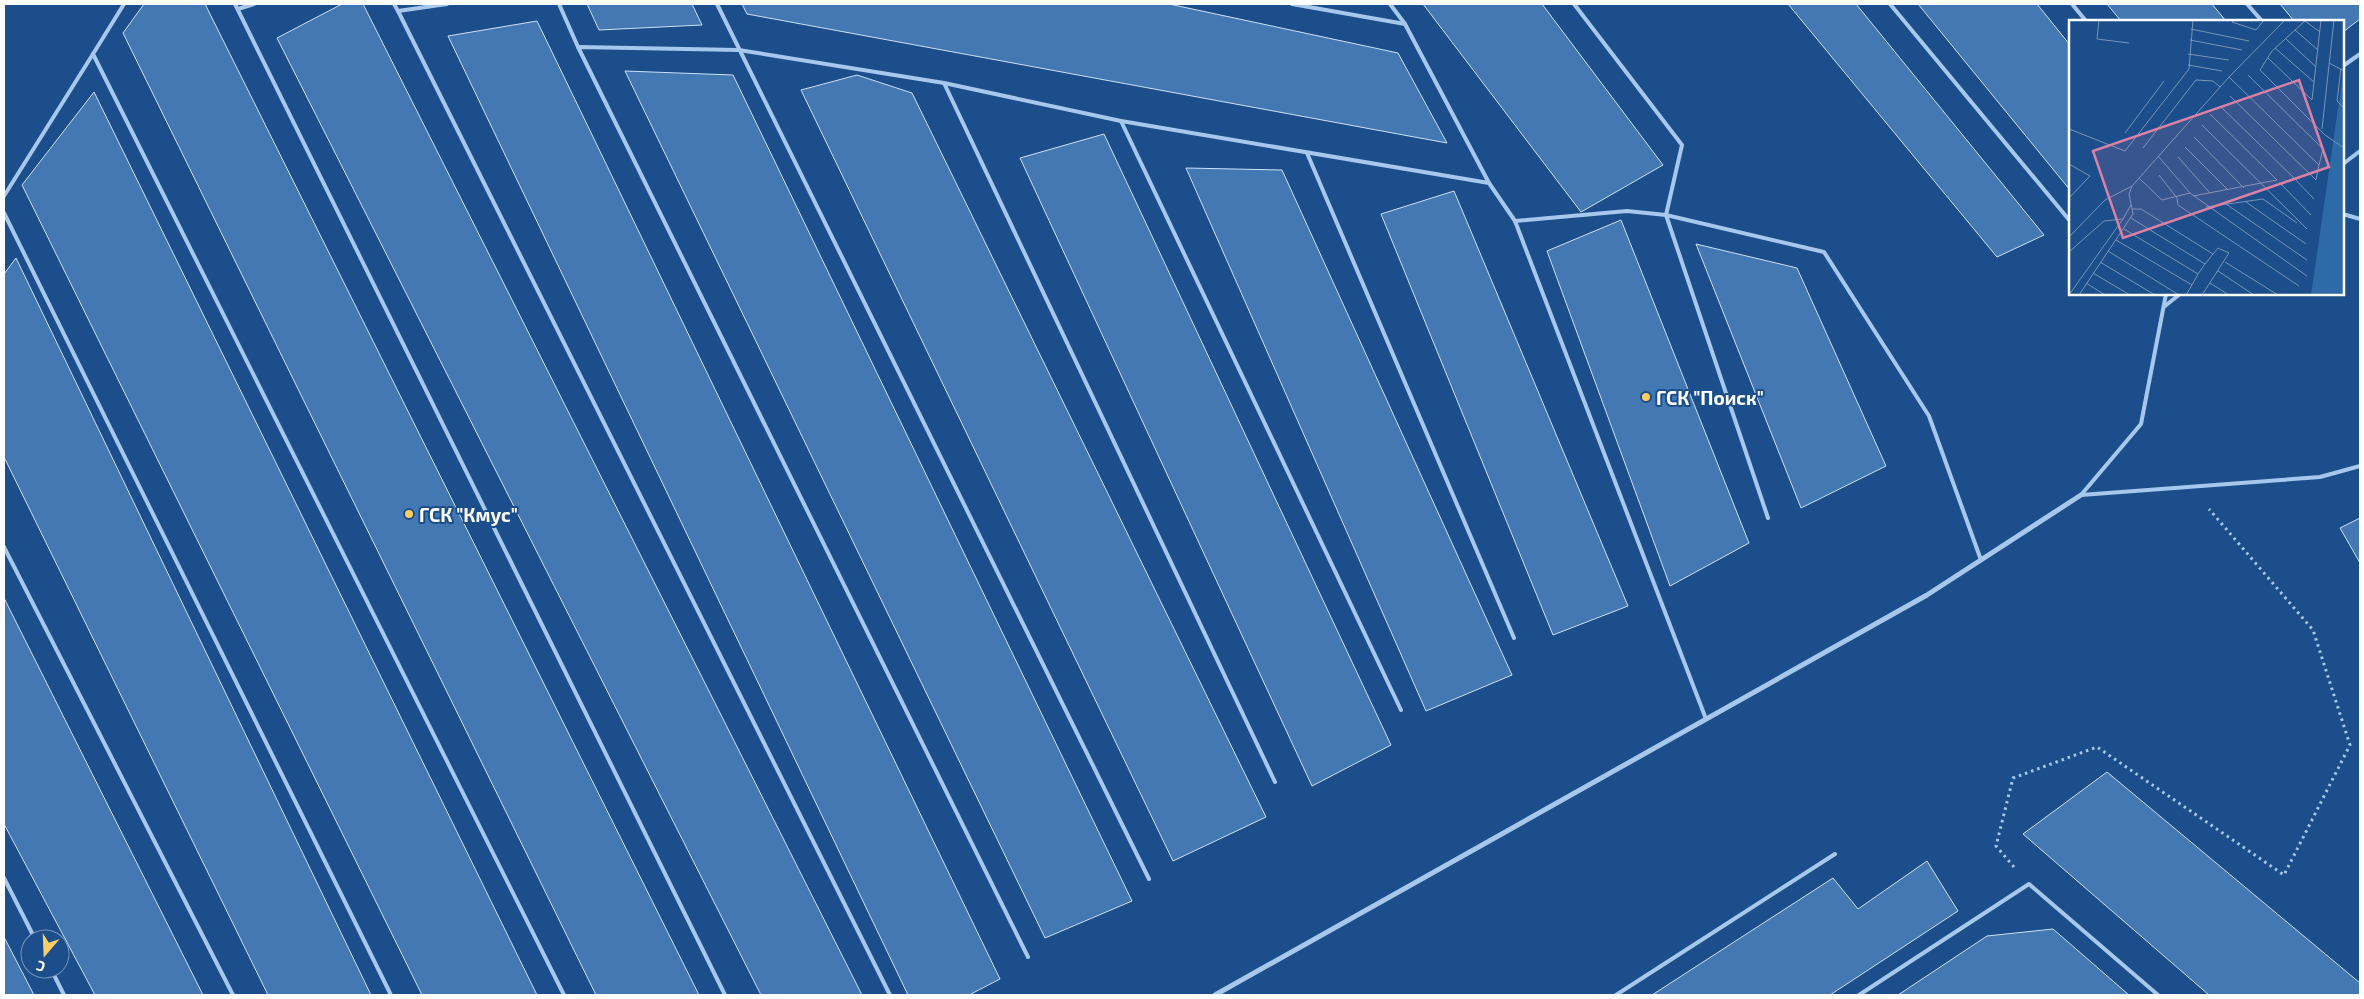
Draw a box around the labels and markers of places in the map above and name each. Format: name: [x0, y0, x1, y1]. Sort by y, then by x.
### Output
place label: ГСК "Поиск": [1656, 386, 1764, 409]
marker: ГСК "Поиск": [1640, 391, 1652, 403]
place label: ГСК "Кмус": [419, 503, 518, 526]
marker: ГСК "Кмус": [403, 508, 415, 520]

